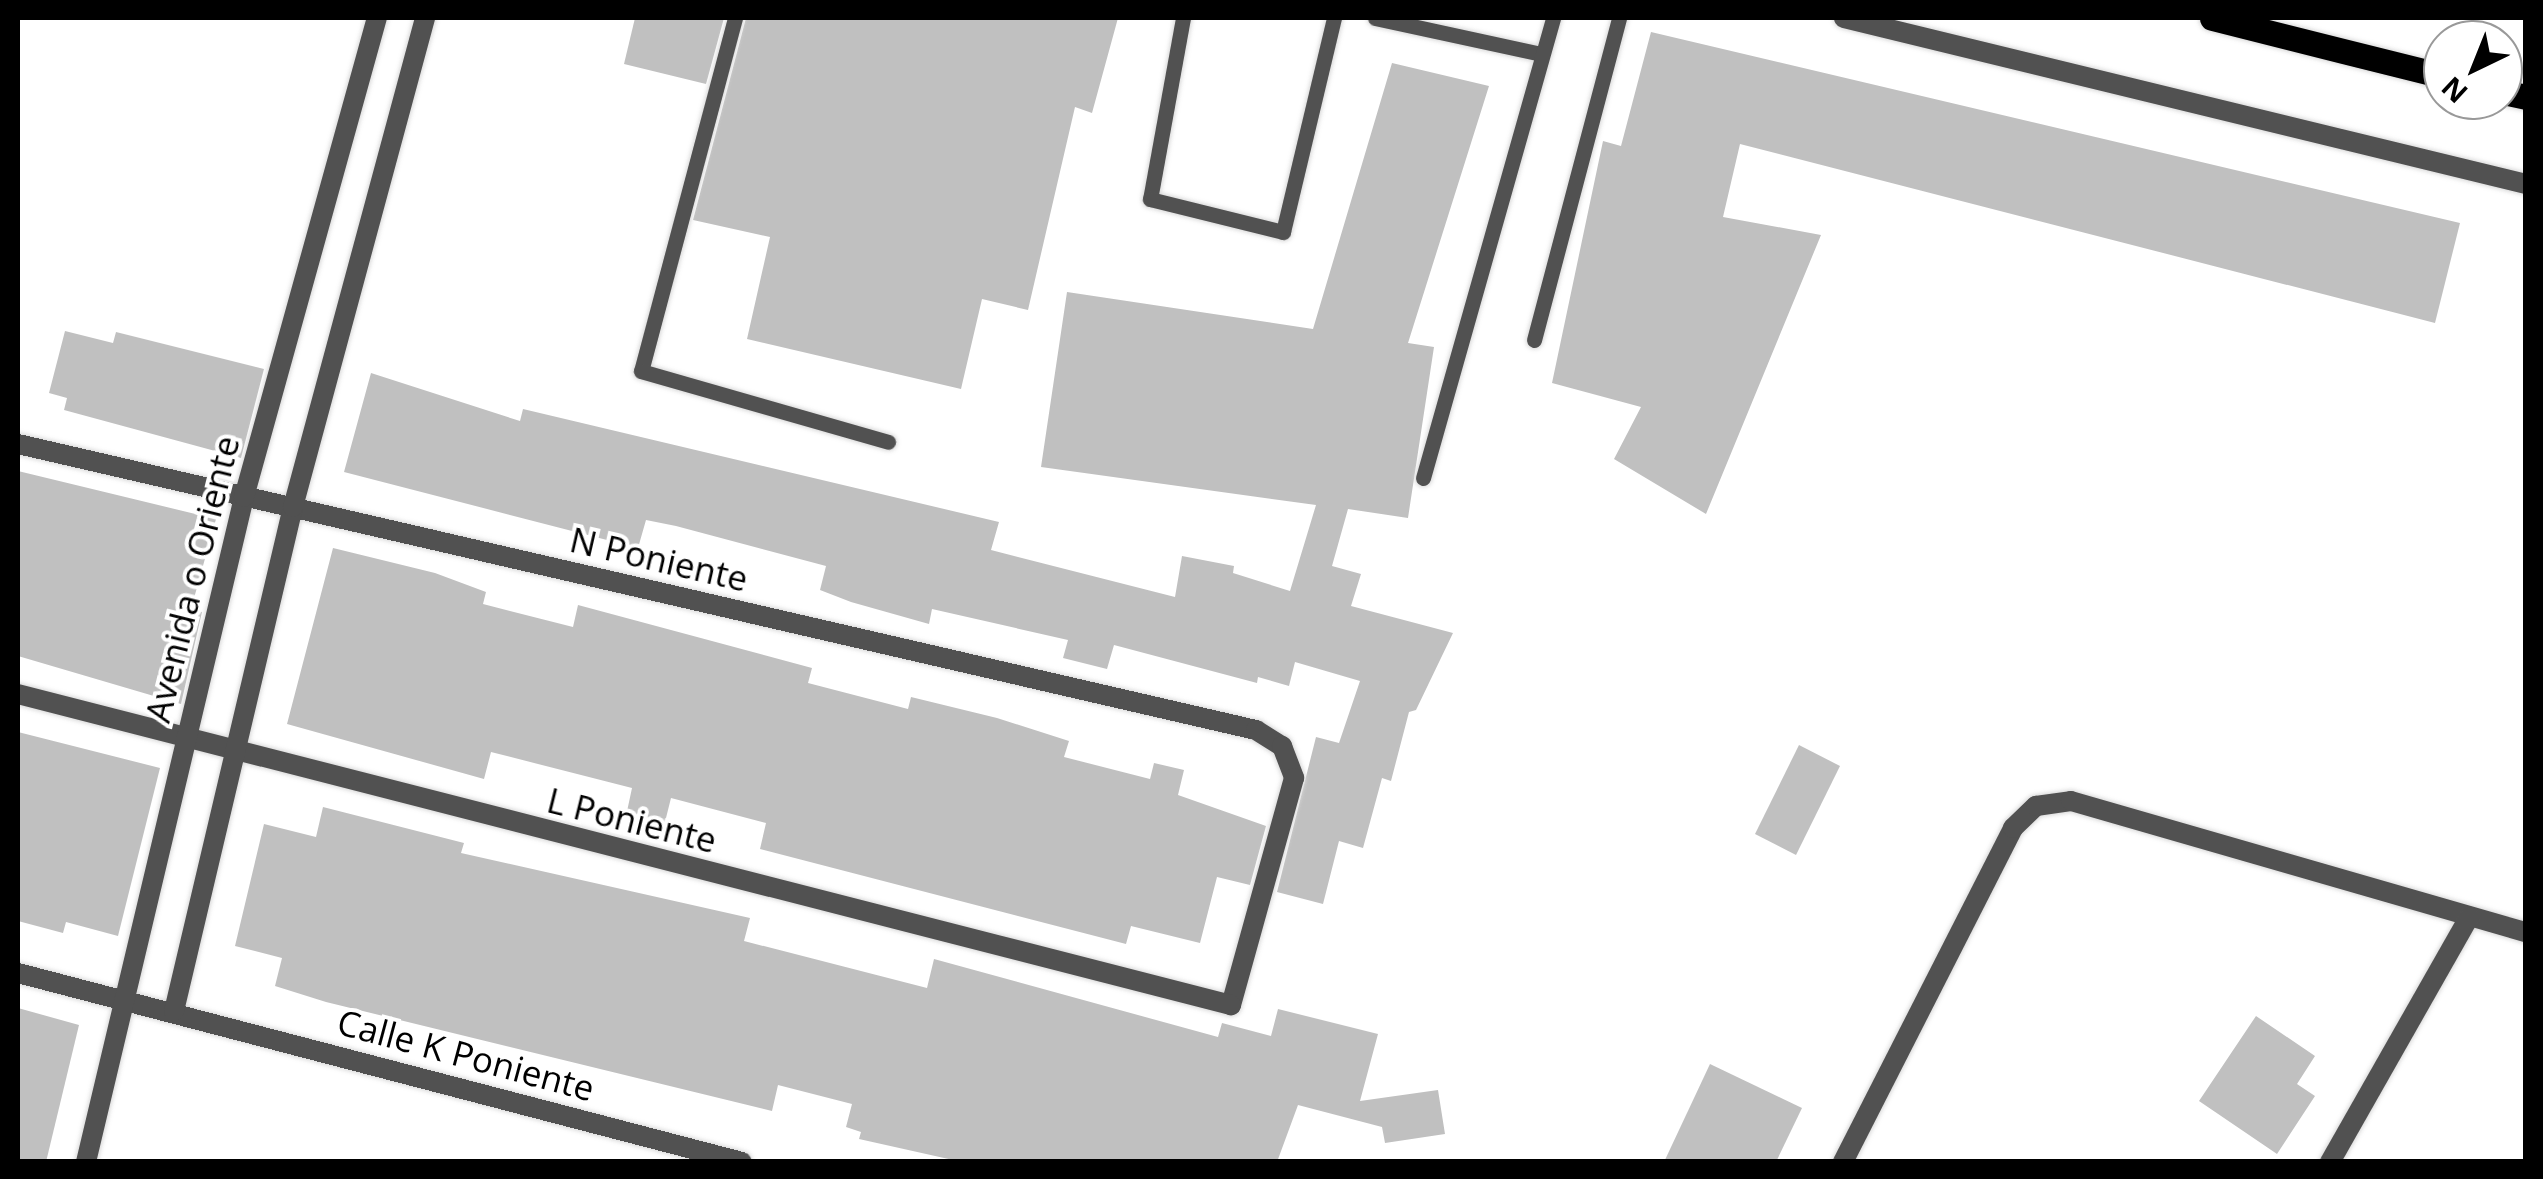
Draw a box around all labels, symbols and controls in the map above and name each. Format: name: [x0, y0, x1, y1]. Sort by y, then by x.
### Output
north arrow: [2423, 20, 2523, 120]
text: N: [2433, 69, 2475, 112]
street label: Avenida o Oriente: [136, 432, 248, 726]
street label: N Poniente: [566, 518, 752, 600]
street label: L Poniente: [543, 779, 721, 861]
street label: Calle K Poniente: [333, 1001, 599, 1109]

